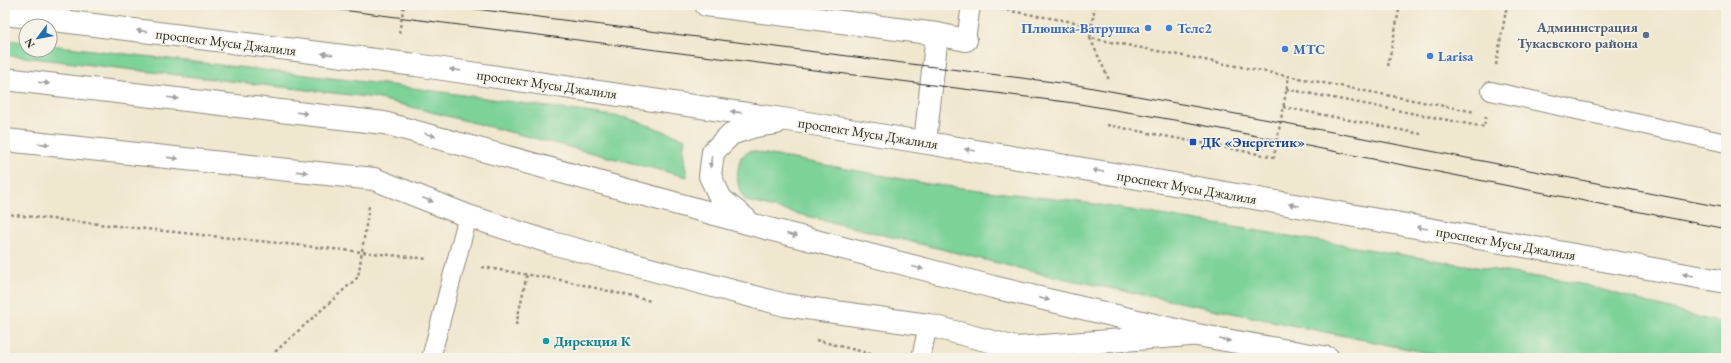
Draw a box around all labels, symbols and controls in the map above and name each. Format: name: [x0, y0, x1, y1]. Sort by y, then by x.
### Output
north arrow: [18, 18, 58, 58]
place label: Администрация Тукаевского района: [1517, 18, 1639, 52]
place label: Плюшка-Ватрушка: [1021, 19, 1141, 37]
place label: Теле2: [1177, 19, 1212, 37]
marker: Плюшка-Ватрушка: [1143, 23, 1153, 33]
marker: Теле2: [1164, 23, 1174, 33]
street label: проспект Мусы Джалиля: [155, 24, 297, 60]
one-way arrow: [136, 28, 148, 34]
marker: Администрация Тукаевского района: [1641, 30, 1651, 40]
text: N: [21, 36, 38, 51]
place label: МТС: [1293, 40, 1325, 58]
marker: МТС: [1280, 44, 1290, 54]
place label: Larisa: [1438, 47, 1474, 65]
one-way arrow: [320, 51, 333, 57]
marker: Larisa: [1425, 51, 1435, 61]
street label: проспект Мусы Джалиля: [476, 65, 618, 103]
one-way arrow: [449, 67, 462, 73]
one-way arrow: [38, 80, 50, 86]
one-way arrow: [167, 95, 179, 101]
one-way arrow: [730, 109, 742, 115]
one-way arrow: [296, 110, 308, 116]
street label: проспект Мусы Джалиля: [797, 113, 939, 153]
one-way arrow: [424, 132, 436, 138]
place label: ДК «Энергетик»: [1201, 133, 1305, 151]
marker: ДК «Энергетик»: [1188, 137, 1198, 147]
one-way arrow: [38, 141, 50, 148]
one-way arrow: [964, 147, 976, 153]
one-way arrow: [167, 155, 179, 161]
one-way arrow: [708, 156, 715, 168]
street label: проспект Мусы Джалиля: [1116, 166, 1258, 208]
one-way arrow: [296, 168, 308, 175]
one-way arrow: [1092, 168, 1104, 174]
one-way arrow: [423, 198, 435, 204]
one-way arrow: [1288, 202, 1300, 208]
street label: проспект Мусы Джалиля: [1435, 222, 1577, 264]
one-way arrow: [1416, 225, 1428, 231]
one-way arrow: [786, 232, 798, 238]
one-way arrow: [912, 265, 924, 271]
one-way arrow: [1681, 272, 1694, 278]
one-way arrow: [1038, 296, 1050, 302]
place label: Дирекция К: [554, 332, 632, 350]
marker: Дирекция К: [541, 336, 551, 346]
one-way arrow: [1219, 337, 1232, 343]

